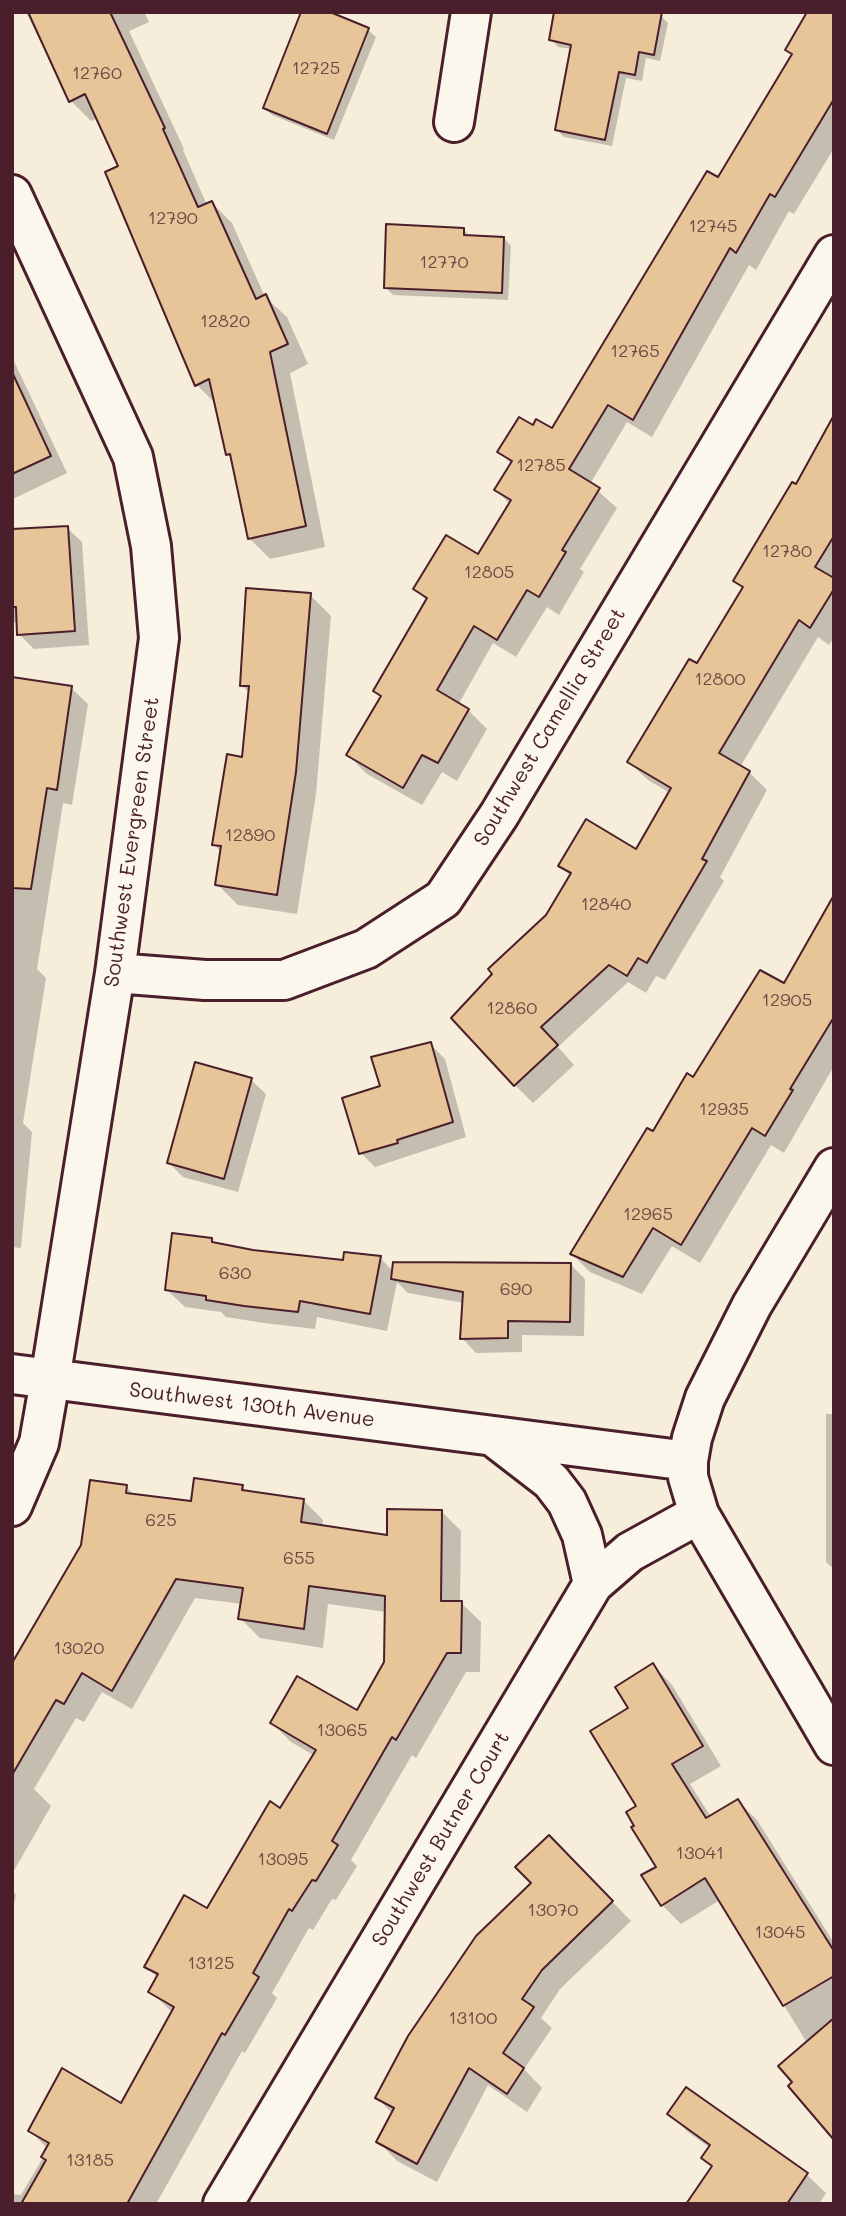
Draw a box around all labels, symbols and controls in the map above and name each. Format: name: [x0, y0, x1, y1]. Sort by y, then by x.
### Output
house number: 12725: [292, 57, 340, 79]
house number: 12760: [72, 62, 122, 84]
house number: 12790: [148, 207, 198, 229]
house number: 12745: [688, 215, 738, 237]
house number: 12770: [419, 251, 469, 273]
house number: 12820: [200, 310, 250, 332]
house number: 12765: [610, 340, 660, 362]
house number: 12785: [516, 454, 566, 476]
house number: 12780: [762, 540, 812, 562]
house number: 12805: [464, 561, 514, 583]
street label: Southwest Camellia Street: [469, 603, 631, 851]
house number: 12800: [694, 668, 746, 690]
street label: Southwest Evergreen Street: [99, 695, 165, 989]
house number: 12890: [225, 824, 275, 846]
house number: 12840: [581, 893, 631, 915]
house number: 12905: [762, 989, 812, 1011]
house number: 12860: [487, 997, 537, 1019]
house number: 12935: [699, 1098, 749, 1120]
house number: 12965: [623, 1203, 673, 1225]
house number: 630: [219, 1262, 251, 1284]
house number: 690: [500, 1278, 532, 1300]
street label: Southwest 130th Avenue: [128, 1377, 376, 1433]
house number: 625: [145, 1509, 177, 1531]
house number: 655: [283, 1547, 315, 1569]
house number: 13020: [54, 1637, 104, 1659]
house number: 13065: [316, 1719, 368, 1741]
street label: Southwest Butner Court: [367, 1727, 515, 1951]
house number: 13041: [676, 1842, 724, 1864]
house number: 13095: [258, 1848, 308, 1870]
house number: 13070: [528, 1899, 578, 1921]
house number: 13045: [755, 1921, 805, 1943]
house number: 13125: [187, 1952, 235, 1974]
house number: 13100: [449, 2007, 497, 2029]
house number: 13185: [66, 2149, 114, 2171]

